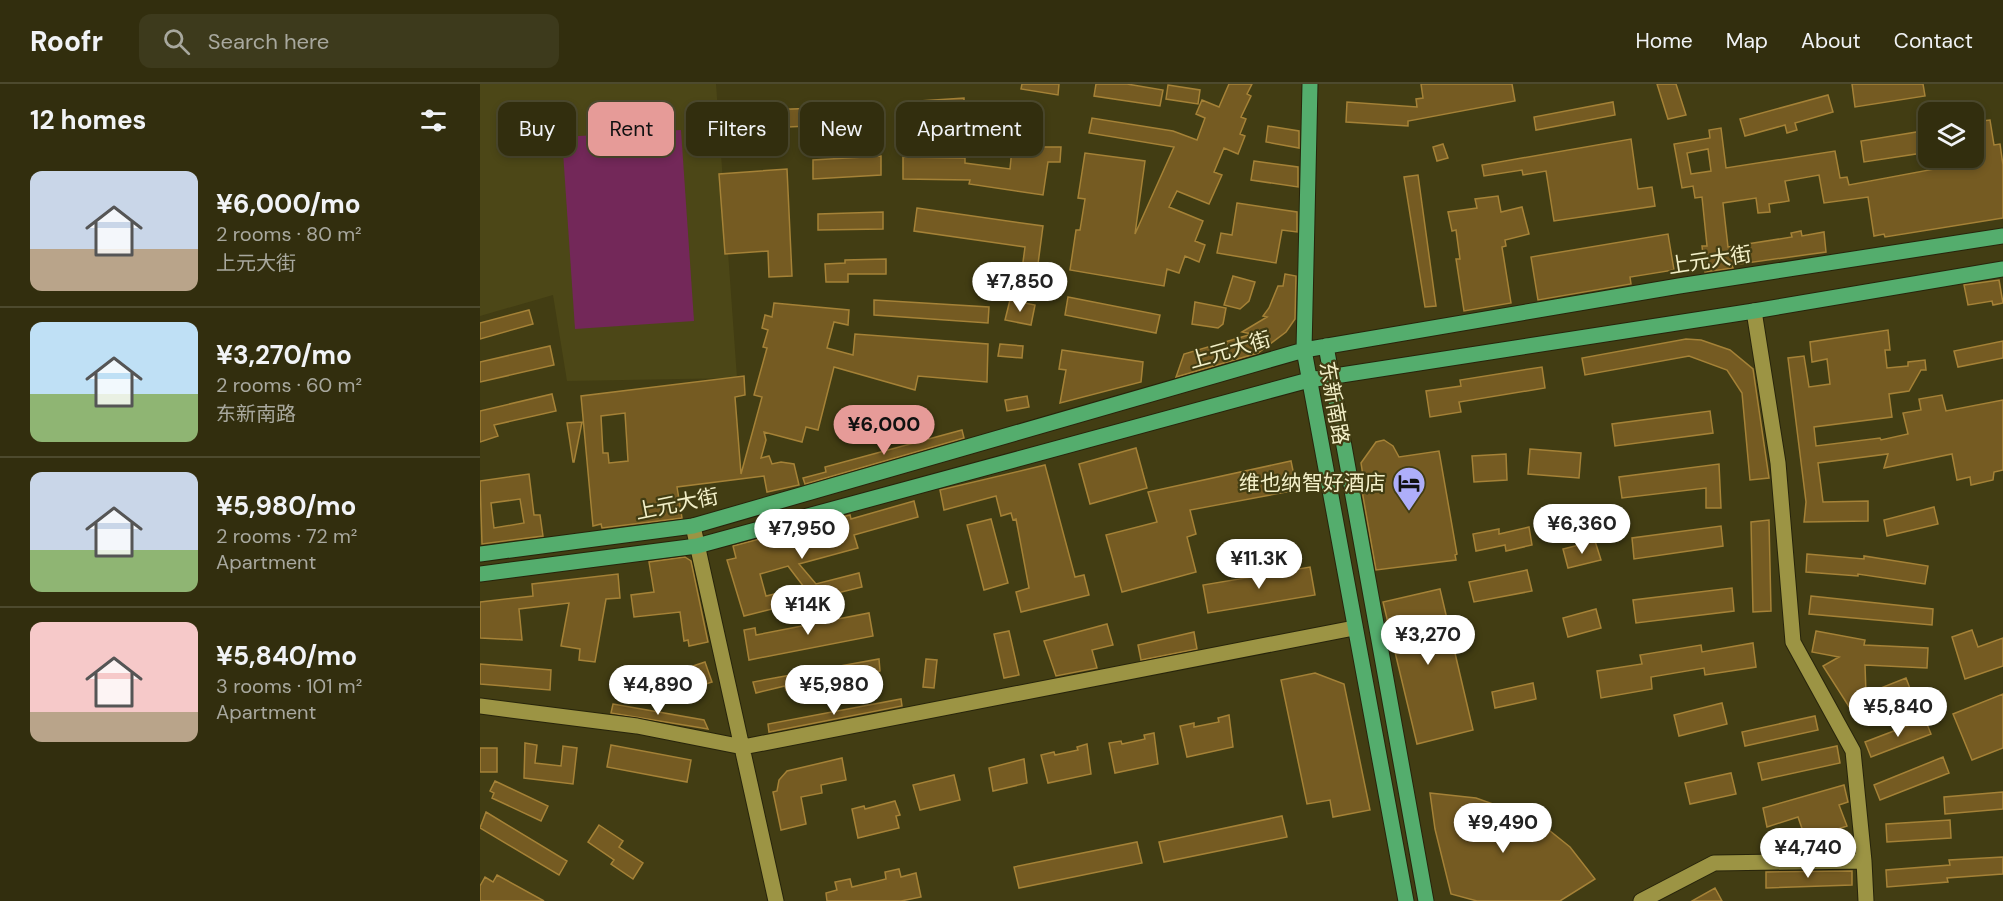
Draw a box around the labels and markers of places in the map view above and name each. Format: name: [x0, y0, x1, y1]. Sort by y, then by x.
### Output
pin: ¥7,850: [971, 262, 1069, 313]
pin: ¥6,000: [835, 405, 933, 456]
hotel icon: 维也纳智好酒店: [1391, 465, 1427, 512]
place label: 维也纳智好酒店: [1239, 469, 1386, 497]
pin: ¥6,360: [1533, 504, 1631, 555]
pin: ¥7,950: [753, 509, 851, 560]
pin: ¥11.3K: [1210, 539, 1308, 590]
pin: ¥14K: [772, 585, 844, 636]
pin: ¥3,270: [1379, 615, 1477, 666]
pin: ¥4,890: [609, 665, 707, 716]
pin: ¥5,980: [785, 665, 883, 716]
pin: ¥5,840: [1849, 687, 1947, 738]
pin: ¥9,490: [1454, 803, 1552, 854]
pin: ¥4,740: [1759, 828, 1857, 879]

